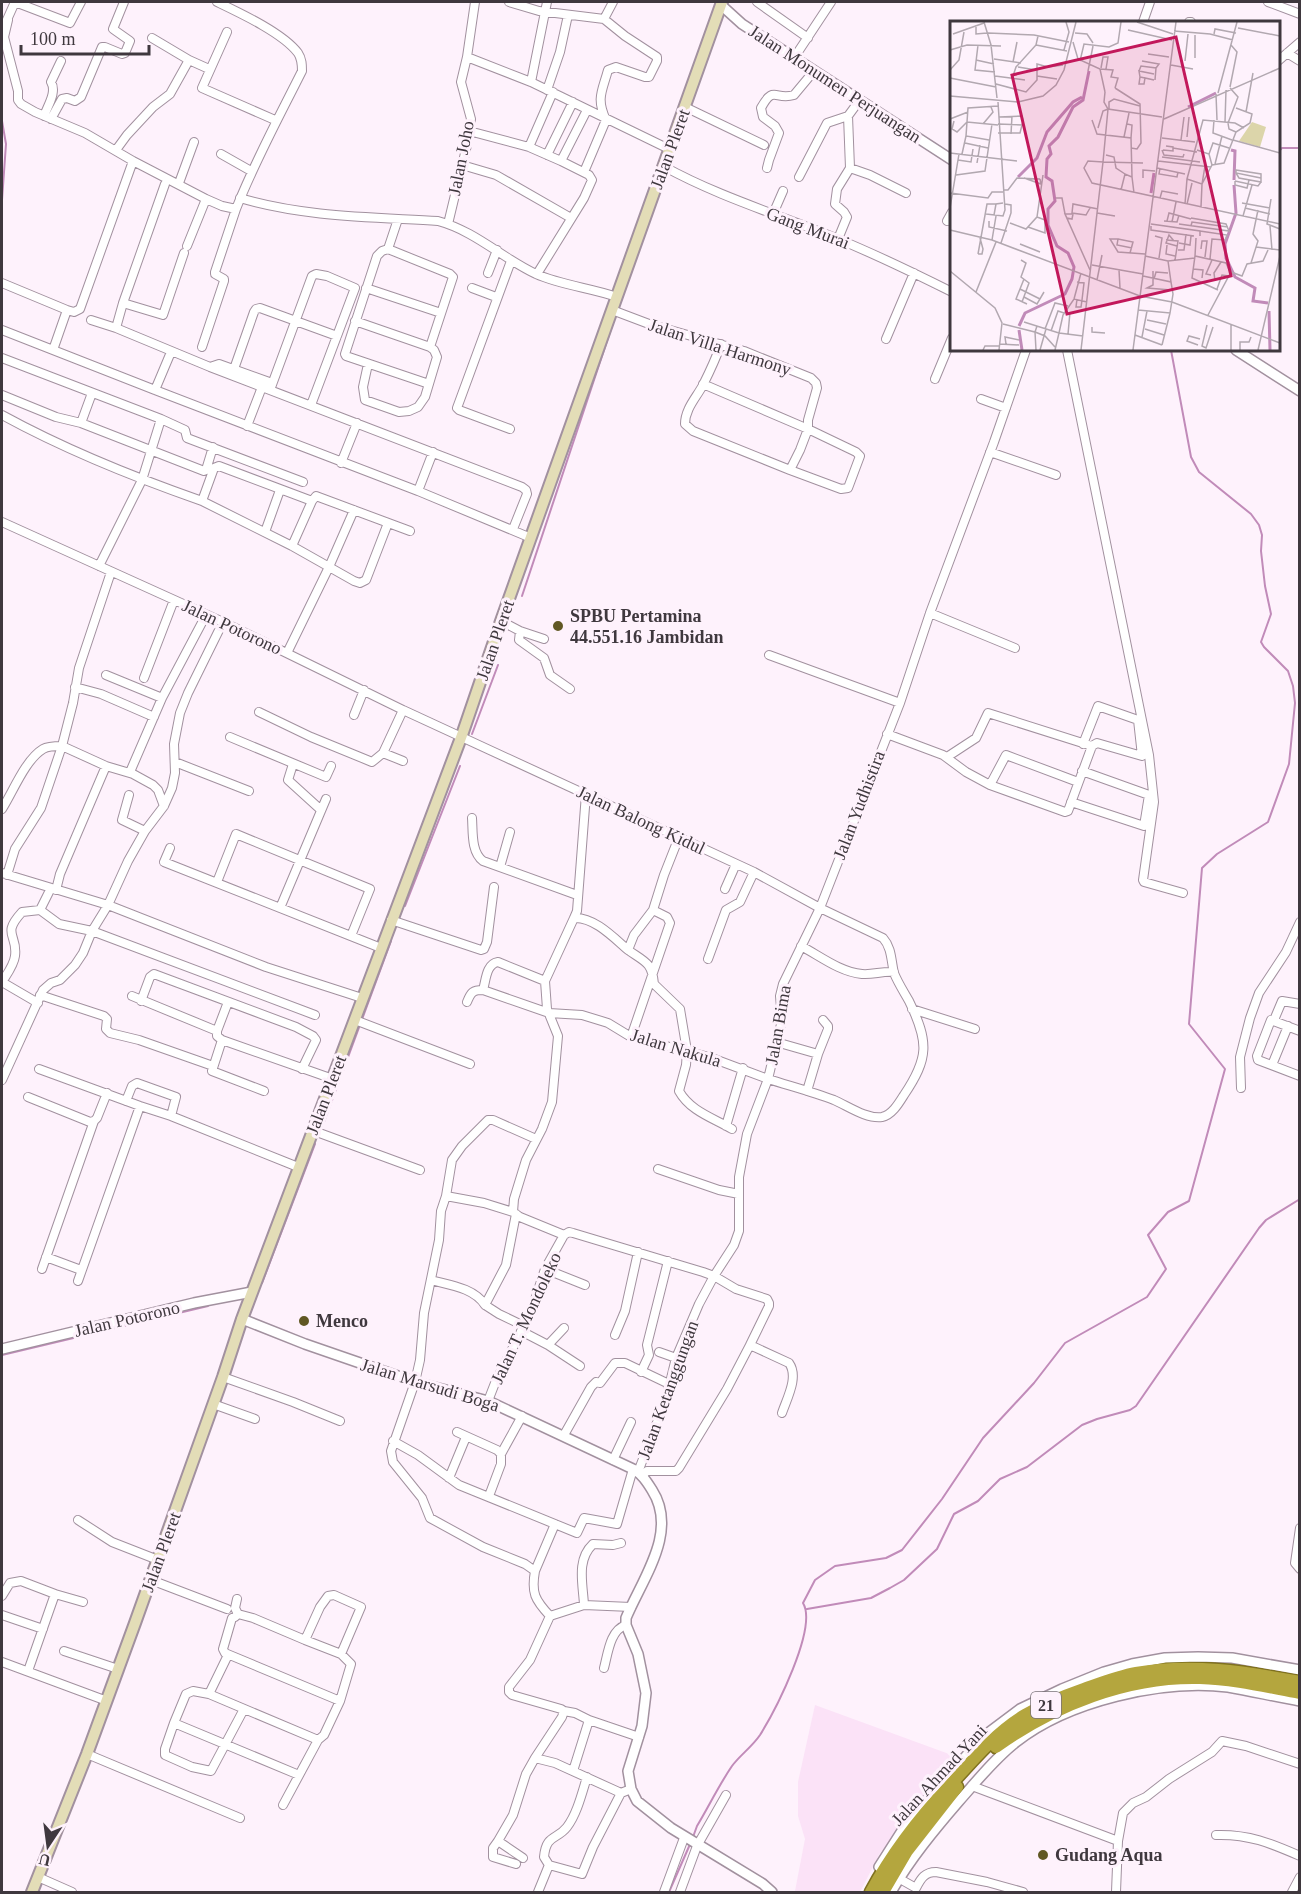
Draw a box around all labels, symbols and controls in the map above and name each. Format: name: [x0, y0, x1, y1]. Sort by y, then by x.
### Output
scale bar: [21, 18, 148, 56]
street label: Jalan Monumen Perjuangan: [745, 21, 925, 147]
inset map: [950, 21, 1280, 351]
text: 100 m: [30, 29, 76, 49]
street label: Jalan Pleret: [646, 106, 694, 192]
street label: Jalan Joho: [444, 119, 478, 197]
street label: Gang Murai: [764, 203, 852, 253]
street label: Jalan Villa Harmony: [646, 315, 794, 379]
street label: Jalan Potorono: [179, 595, 285, 659]
street label: Jalan Pleret: [472, 597, 518, 683]
place label: SPBU Pertamina 44.551.16 Jambidan: [570, 606, 724, 647]
marker: SPBU Pertamina 44.551.16 Jambidan: [551, 619, 565, 633]
street label: Jalan Yudhistira: [829, 748, 889, 862]
street label: Jalan Balong Kidul: [574, 782, 708, 858]
street label: Jalan Bima: [761, 984, 795, 1066]
street label: Jalan Nakula: [628, 1025, 724, 1071]
street label: Jalan Pleret: [302, 1052, 350, 1138]
street label: Jalan T. Mondoleko: [487, 1249, 565, 1387]
street label: Jalan Potorono: [72, 1297, 182, 1341]
place label: Menco: [316, 1311, 368, 1331]
marker: Menco: [297, 1314, 311, 1328]
street label: Jalan Ketanggungan: [634, 1318, 702, 1462]
street label: Jalan Marsudi Boga: [358, 1354, 502, 1416]
street label: Jalan Pleret: [137, 1509, 185, 1595]
road number: 21: [1031, 1692, 1061, 1718]
street label: Jalan Ahmad Yani: [887, 1720, 991, 1830]
north arrow: [18, 1816, 78, 1876]
place label: Gudang Aqua: [1055, 1845, 1163, 1865]
marker: Gudang Aqua: [1036, 1848, 1050, 1862]
text: U: [37, 1850, 52, 1870]

